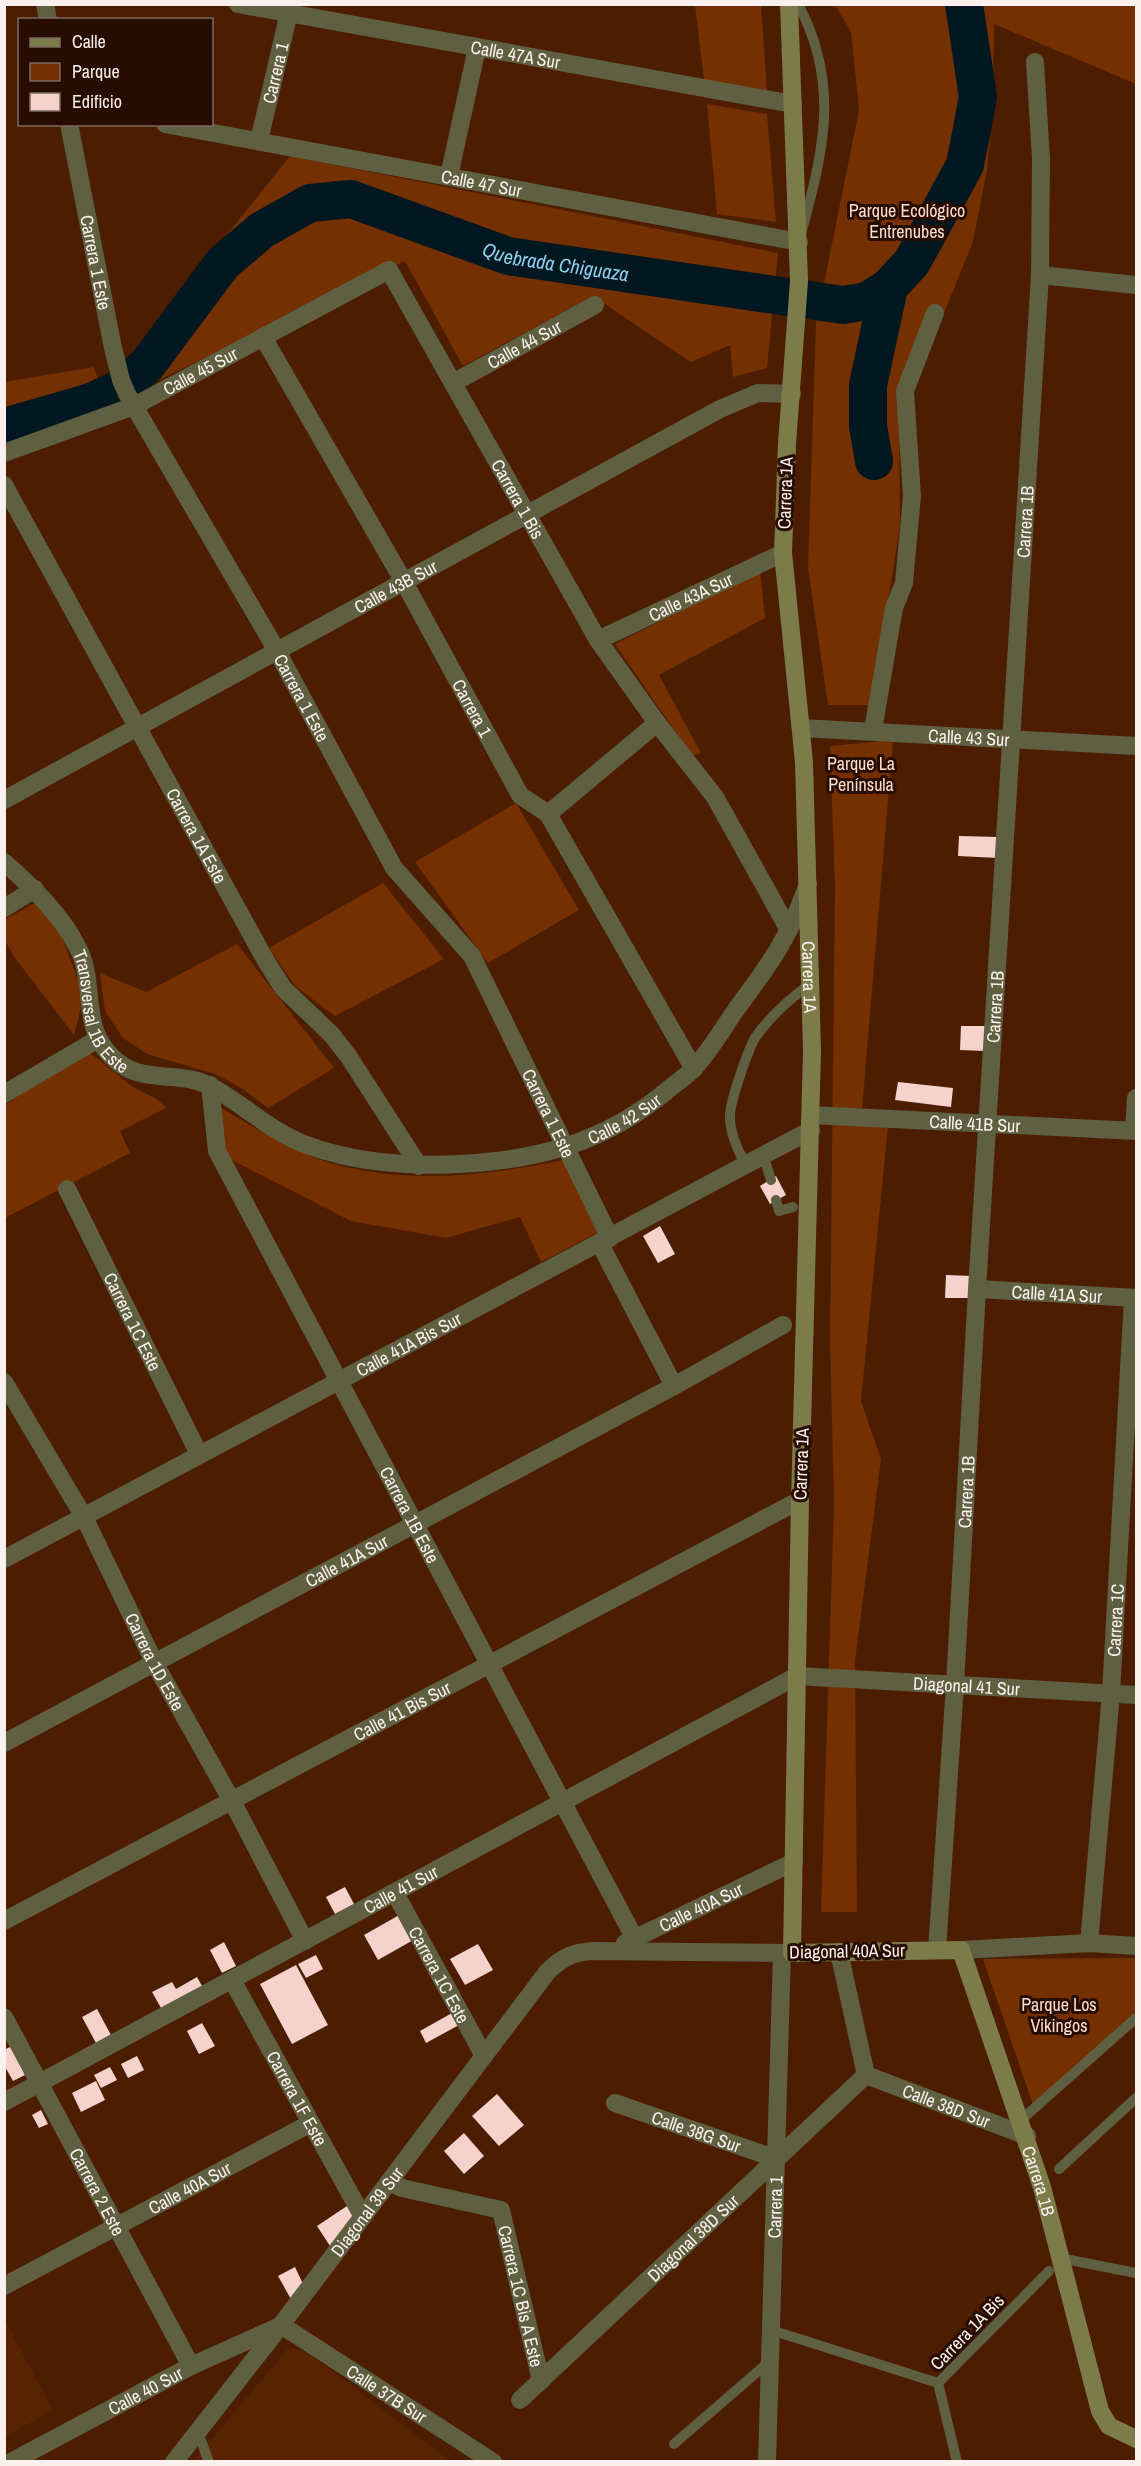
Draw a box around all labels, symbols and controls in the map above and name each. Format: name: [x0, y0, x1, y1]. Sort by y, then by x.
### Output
legend: [18, 18, 213, 126]
text: Calle: [72, 29, 106, 54]
street label: Calle 47A Sur: [469, 34, 562, 74]
street label: Carrera 1: [256, 39, 294, 106]
text: Parque: [72, 59, 120, 84]
text: Edificio: [72, 89, 122, 114]
street label: Calle 47 Sur: [439, 163, 524, 203]
park label: Parque Ecológico Entrenubes: [849, 198, 965, 244]
street label: Carrera 1 Este: [75, 213, 118, 312]
water label: Quebrada Chiguaza: [479, 235, 631, 287]
street label: Calle 44 Sur: [482, 313, 566, 375]
street label: Calle 45 Sur: [158, 341, 242, 401]
street label: Carrera 1 Bis: [486, 454, 551, 543]
street label: Carrera 1A: [771, 456, 799, 530]
street label: Carrera 1B: [1010, 485, 1039, 559]
street label: Calle 43B Sur: [349, 553, 442, 619]
street label: Calle 43A Sur: [644, 566, 737, 627]
street label: Carrera 1 Este: [268, 649, 336, 746]
street label: Carrera 1: [447, 674, 499, 742]
street label: Calle 43 Sur: [927, 722, 1010, 752]
park label: Parque La Península: [827, 751, 895, 797]
street label: Carrera 1A Este: [161, 783, 233, 888]
street label: Carrera 1A: [796, 941, 823, 1014]
street label: Transversal 1B Este: [68, 946, 134, 1079]
street label: Carrera 1B: [980, 970, 1009, 1044]
street label: Carrera 1 Este: [516, 1064, 581, 1162]
street label: Calle 42 Sur: [584, 1088, 666, 1150]
street label: Calle 41B Sur: [929, 1108, 1021, 1138]
street label: Carrera 1C Este: [98, 1268, 168, 1375]
street label: Calle 41A Sur: [1011, 1278, 1103, 1309]
street label: Calle 41A Bis Sur: [351, 1306, 465, 1382]
street label: Carrera 1A: [787, 1427, 815, 1501]
street label: Carrera 1B: [951, 1455, 980, 1529]
street label: Carrera 1B Este: [374, 1462, 446, 1567]
street label: Calle 41A Sur: [301, 1528, 392, 1593]
street label: Carrera 1C: [1101, 1583, 1130, 1657]
street label: Carrera 1D Este: [120, 1609, 191, 1715]
street label: Diagonal 41 Sur: [913, 1670, 1021, 1701]
street label: Calle 41 Bis Sur: [349, 1675, 455, 1747]
street label: Calle 41 Sur: [359, 1859, 442, 1919]
street label: Calle 40A Sur: [655, 1876, 747, 1937]
street label: Carrera 1C Este: [403, 1922, 476, 2027]
street label: Diagonal 40A Sur: [789, 1937, 905, 1965]
park label: Parque Los Vikingos: [1021, 1992, 1097, 2038]
street label: Carrera 1F Este: [261, 2046, 334, 2150]
street label: Calle 38D Sur: [899, 2077, 994, 2133]
street label: Calle 38G Sur: [648, 2104, 744, 2158]
street label: Carrera 2 Este: [64, 2143, 131, 2240]
street label: Carrera 1B: [1016, 2143, 1062, 2219]
street label: Calle 40A Sur: [144, 2155, 235, 2220]
street label: Diagonal 39 Sur: [324, 2161, 409, 2262]
street label: Carrera 1: [761, 2175, 788, 2239]
street label: Diagonal 38D Sur: [641, 2188, 744, 2287]
street label: Carrera 1C Bis A Este: [492, 2223, 550, 2369]
street label: Carrera 1A Bis: [924, 2288, 1010, 2376]
street label: Calle 37B Sur: [342, 2358, 432, 2429]
street label: Calle 40 Sur: [103, 2360, 187, 2421]

